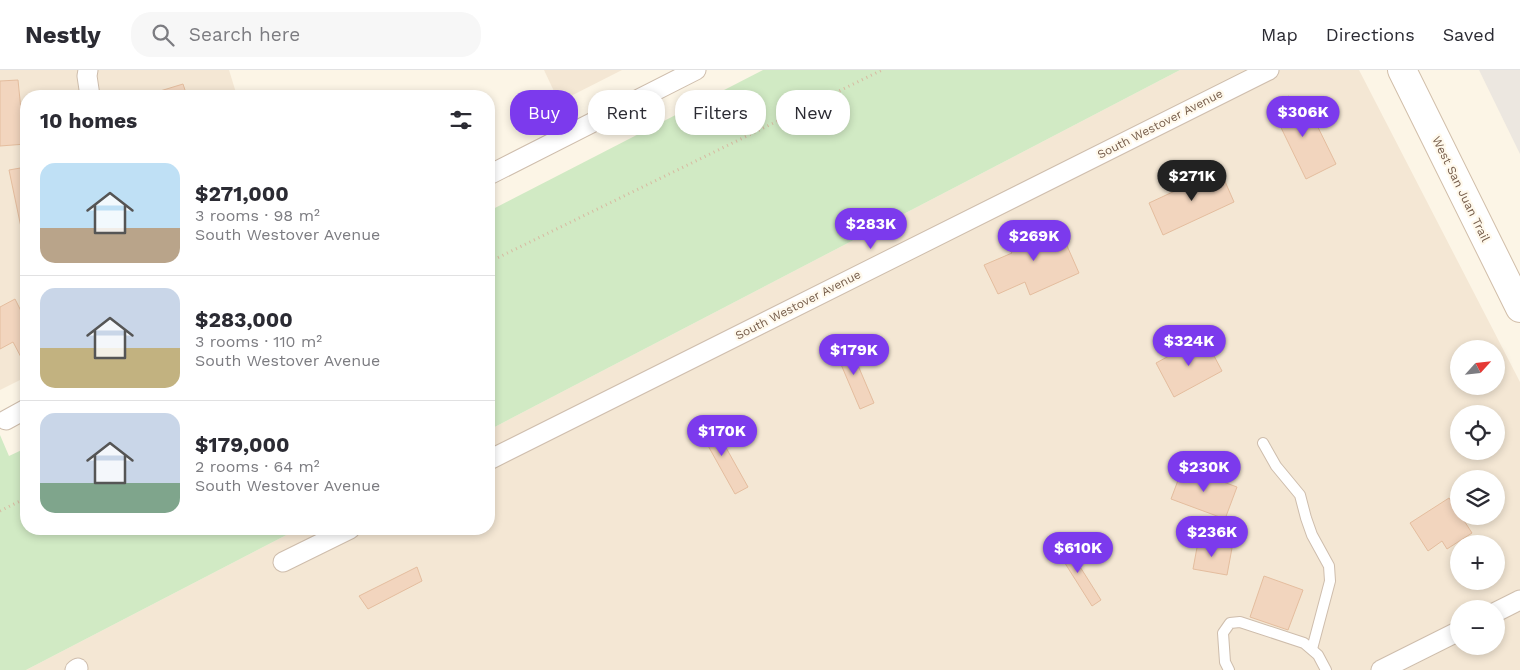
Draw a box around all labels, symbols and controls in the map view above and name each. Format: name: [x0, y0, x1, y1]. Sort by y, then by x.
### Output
search box: [131, 12, 481, 57]
text: Nestly: [25, 21, 101, 49]
icon: search: [149, 21, 177, 49]
text: Search here: [189, 23, 300, 46]
text: Map: [1261, 24, 1298, 45]
text: Directions: [1326, 24, 1415, 45]
text: Saved: [1443, 24, 1495, 45]
street label: South Westover Avenue: [1095, 86, 1225, 162]
chip: Buy: [510, 90, 578, 135]
chip: Rent: [588, 90, 665, 135]
chip: Filters: [675, 90, 766, 135]
chip: New: [776, 90, 850, 135]
pin: $306K: [1268, 96, 1338, 138]
text: $306K: [1278, 102, 1329, 121]
icon: filters: [447, 106, 475, 134]
text: 10 homes: [40, 108, 137, 133]
street label: West San Juan Trail: [1429, 134, 1493, 244]
pin: $271K: [1157, 160, 1227, 202]
text: $271K: [1168, 166, 1216, 185]
text: $271,000: [195, 181, 289, 206]
icon: home: [80, 183, 140, 243]
text: 3 rooms · 98 m²: [195, 206, 320, 225]
pin: $283K: [836, 208, 906, 250]
text: $283K: [846, 214, 896, 233]
pin: $269K: [999, 220, 1069, 262]
text: South Westover Avenue: [195, 225, 380, 244]
text: $269K: [1009, 226, 1059, 245]
street label: South Westover Avenue: [733, 267, 863, 343]
text: $283,000: [195, 307, 293, 332]
icon: home: [80, 308, 140, 368]
pin: $324K: [1154, 324, 1224, 367]
text: $324K: [1164, 331, 1214, 350]
text: 3 rooms · 110 m²: [195, 332, 322, 351]
pin: $179K: [819, 334, 889, 376]
text: $179K: [830, 340, 878, 359]
north arrow: [1450, 340, 1505, 395]
map controls: [1450, 340, 1505, 655]
text: South Westover Avenue: [195, 351, 380, 370]
button: locate: [1450, 405, 1505, 460]
pin: $170K: [687, 414, 757, 457]
text: $170K: [698, 421, 746, 440]
text: $179,000: [195, 432, 290, 457]
icon: home: [80, 433, 140, 493]
pin: $230K: [1169, 450, 1239, 493]
text: 2 rooms · 64 m²: [195, 457, 320, 476]
text: $230K: [1179, 457, 1229, 476]
button: layers: [1450, 470, 1505, 525]
text: South Westover Avenue: [195, 476, 380, 495]
pin: $236K: [1177, 516, 1247, 558]
text: $236K: [1187, 522, 1237, 541]
pin: $610K: [1043, 532, 1113, 574]
button: +: [1450, 535, 1505, 590]
text: $610K: [1054, 538, 1102, 557]
button: −: [1450, 600, 1505, 655]

